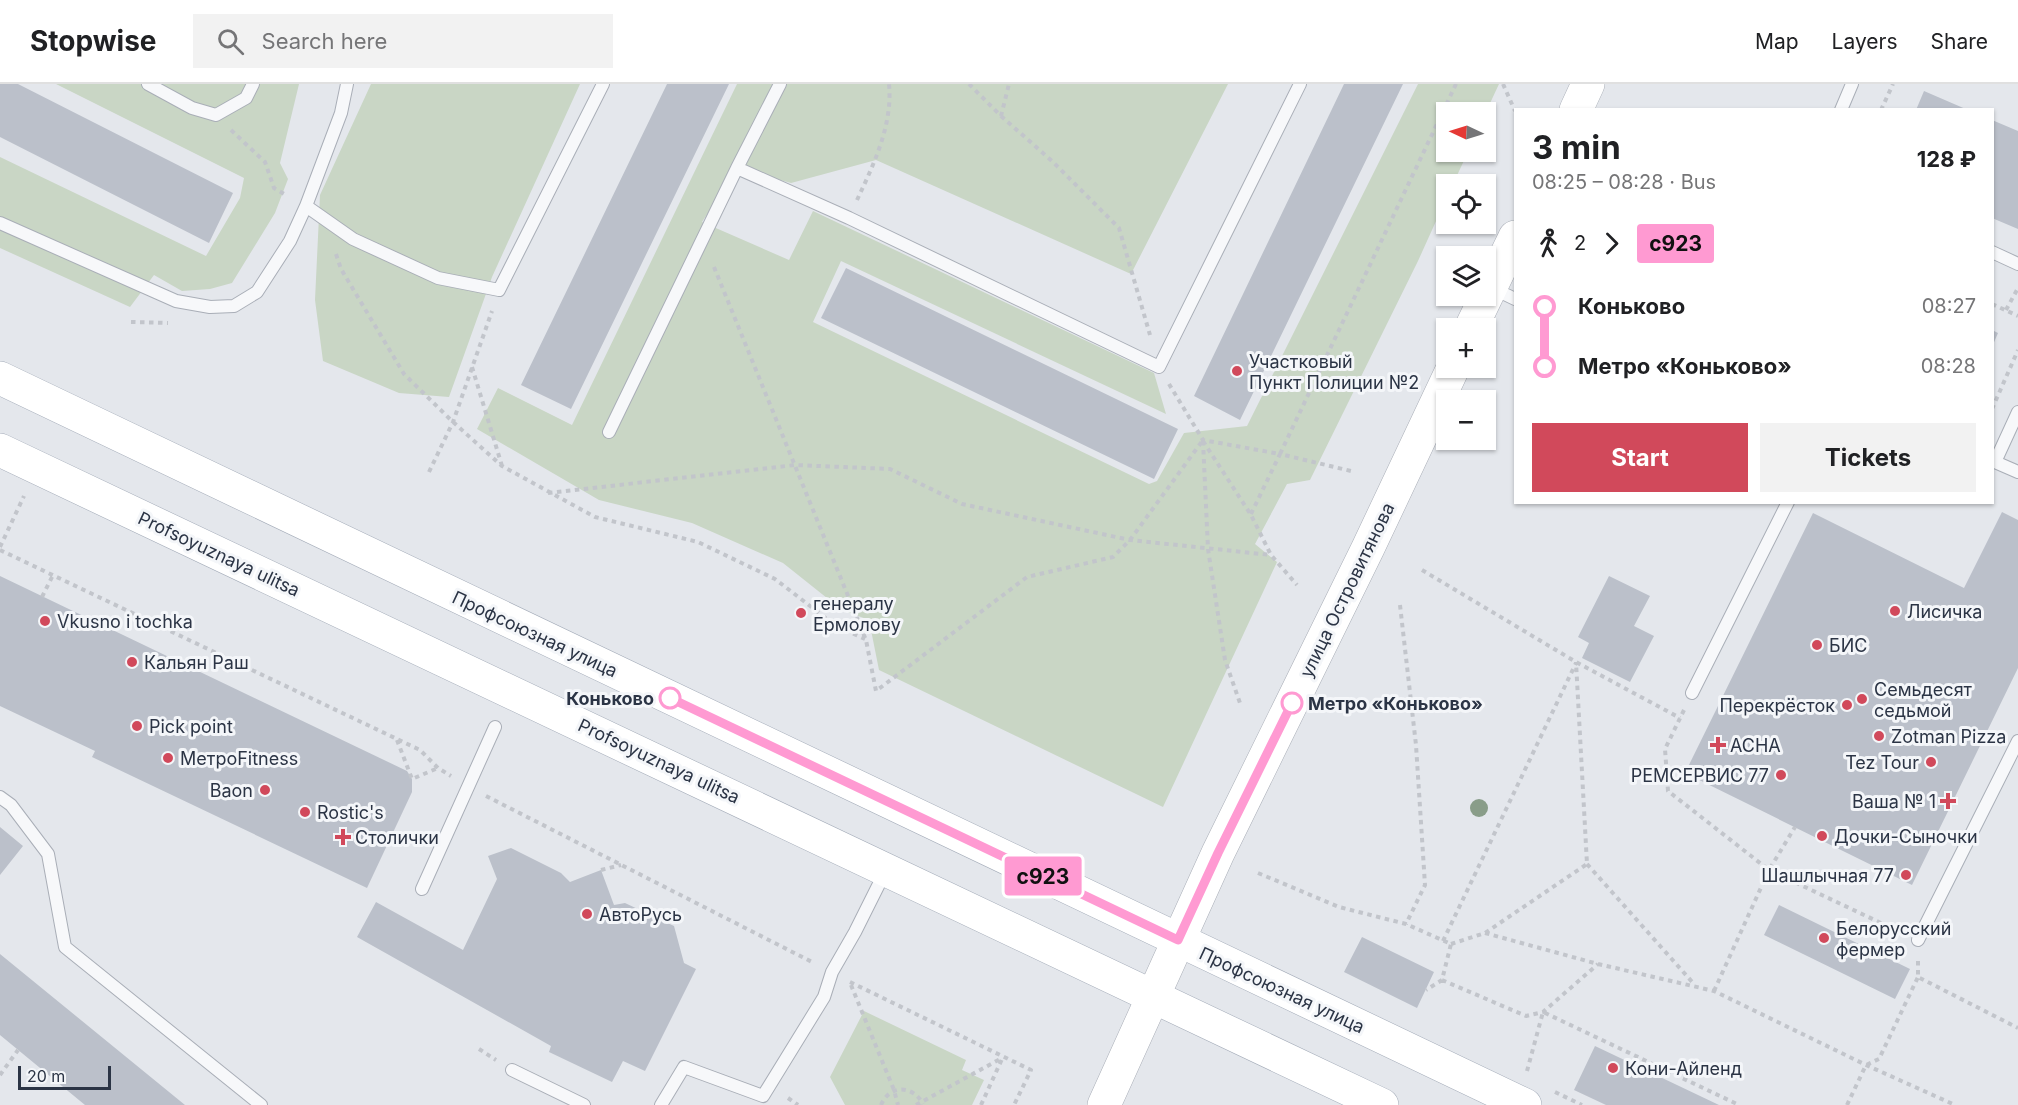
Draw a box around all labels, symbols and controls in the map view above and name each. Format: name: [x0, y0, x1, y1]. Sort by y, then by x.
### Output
search box: [193, 14, 613, 68]
text: Stopwise: [30, 24, 157, 58]
icon: search: [214, 25, 247, 58]
text: Search here: [262, 28, 387, 54]
text: Map: [1755, 29, 1799, 54]
text: Layers: [1832, 29, 1898, 54]
text: Share: [1931, 29, 1988, 54]
north arrow: [1436, 102, 1496, 162]
map controls: [1436, 102, 1496, 450]
text: 3 min: [1532, 127, 1621, 167]
text: 128 ₽: [1917, 146, 1976, 172]
text: 08:25 – 08:28 · Bus: [1532, 170, 1716, 194]
button: locate: [1436, 174, 1496, 234]
icon: walk: [1532, 227, 1565, 260]
icon: forward: [1595, 227, 1628, 260]
text: 2: [1574, 231, 1586, 255]
text: с923: [1649, 231, 1702, 256]
button: layers: [1436, 246, 1496, 306]
text: Коньково: [1578, 293, 1685, 319]
text: 08:27: [1922, 294, 1976, 318]
button: +: [1436, 318, 1496, 378]
place label: Участковый Пункт Полиции №2: [1249, 351, 1419, 393]
text: Метро «Коньково»: [1578, 353, 1792, 379]
text: 08:28: [1921, 354, 1976, 378]
marker: Участковый Пункт Полиции №2: [1230, 364, 1244, 378]
button: −: [1436, 390, 1496, 450]
button: Start: [1532, 423, 1748, 492]
button: Tickets: [1760, 423, 1976, 492]
street label: улица Островитянова: [1296, 499, 1398, 681]
street label: Profsoyuznaya ulitsa: [135, 507, 303, 601]
street label: Профсоюзная улица: [449, 587, 621, 681]
place label: генералу Ермолову: [813, 593, 901, 635]
place label: Лисичка: [1907, 601, 1982, 622]
marker: Лисичка: [1888, 604, 1902, 618]
marker: генералу Ермолову: [794, 606, 808, 620]
place label: Vkusno i tochka: [57, 611, 193, 632]
marker: Vkusno i tochka: [38, 614, 52, 628]
place label: БИС: [1829, 635, 1867, 656]
marker: БИС: [1810, 638, 1824, 652]
place label: Кальян Раш: [144, 652, 249, 673]
marker: Кальян Раш: [125, 655, 139, 669]
place label: Семьдесят седьмой: [1874, 679, 1973, 721]
marker: Коньково: [659, 687, 681, 709]
place label: Коньково: [566, 688, 654, 709]
marker: Метро «Коньково»: [1281, 692, 1303, 714]
marker: Семьдесят седьмой: [1855, 692, 1869, 706]
place label: Метро «Коньково»: [1308, 693, 1483, 714]
place label: Перекрёсток: [1719, 695, 1835, 716]
marker: Перекрёсток: [1840, 698, 1854, 712]
street label: Profsoyuznaya ulitsa: [575, 714, 743, 808]
place label: Pick point: [149, 716, 233, 737]
marker: Pick point: [130, 719, 144, 733]
place label: Zotman Pizza: [1891, 726, 2006, 747]
marker: Zotman Pizza: [1872, 729, 1886, 743]
place label: АСНА: [1730, 735, 1781, 756]
marker: АСНА: [1711, 738, 1725, 752]
place label: МетроFitness: [180, 748, 298, 769]
marker: МетроFitness: [161, 751, 175, 765]
place label: Tez Tour: [1845, 752, 1919, 773]
marker: Tez Tour: [1924, 755, 1938, 769]
place label: РЕМСЕРВИС 77: [1631, 765, 1769, 786]
marker: РЕМСЕРВИС 77: [1774, 768, 1788, 782]
place label: Baon: [210, 780, 253, 801]
marker: Baon: [258, 783, 272, 797]
place label: Ваша № 1: [1852, 791, 1936, 812]
marker: Ваша № 1: [1941, 794, 1955, 808]
place label: Rostic's: [317, 802, 384, 823]
marker: Rostic's: [298, 805, 312, 819]
place label: Дочки-Сыночки: [1834, 826, 1978, 847]
place label: Столички: [355, 827, 439, 848]
marker: Дочки-Сыночки: [1815, 829, 1829, 843]
marker: Столички: [336, 830, 350, 844]
line badge: с923: [1001, 856, 1085, 896]
text: с923: [1017, 864, 1069, 889]
place label: Шашлычная 77: [1761, 865, 1894, 886]
marker: Шашлычная 77: [1899, 868, 1913, 882]
place label: АвтоРусь: [599, 904, 682, 925]
marker: АвтоРусь: [580, 907, 594, 921]
place label: Белорусский фермер: [1836, 918, 1951, 960]
marker: Белорусский фермер: [1817, 931, 1831, 945]
street label: Профсоюзная улица: [1196, 943, 1368, 1037]
place label: Кони-Айленд: [1625, 1058, 1742, 1079]
marker: Кони-Айленд: [1606, 1061, 1620, 1075]
scale bar: [18, 1063, 111, 1090]
text: 20 m: [27, 1066, 65, 1086]

